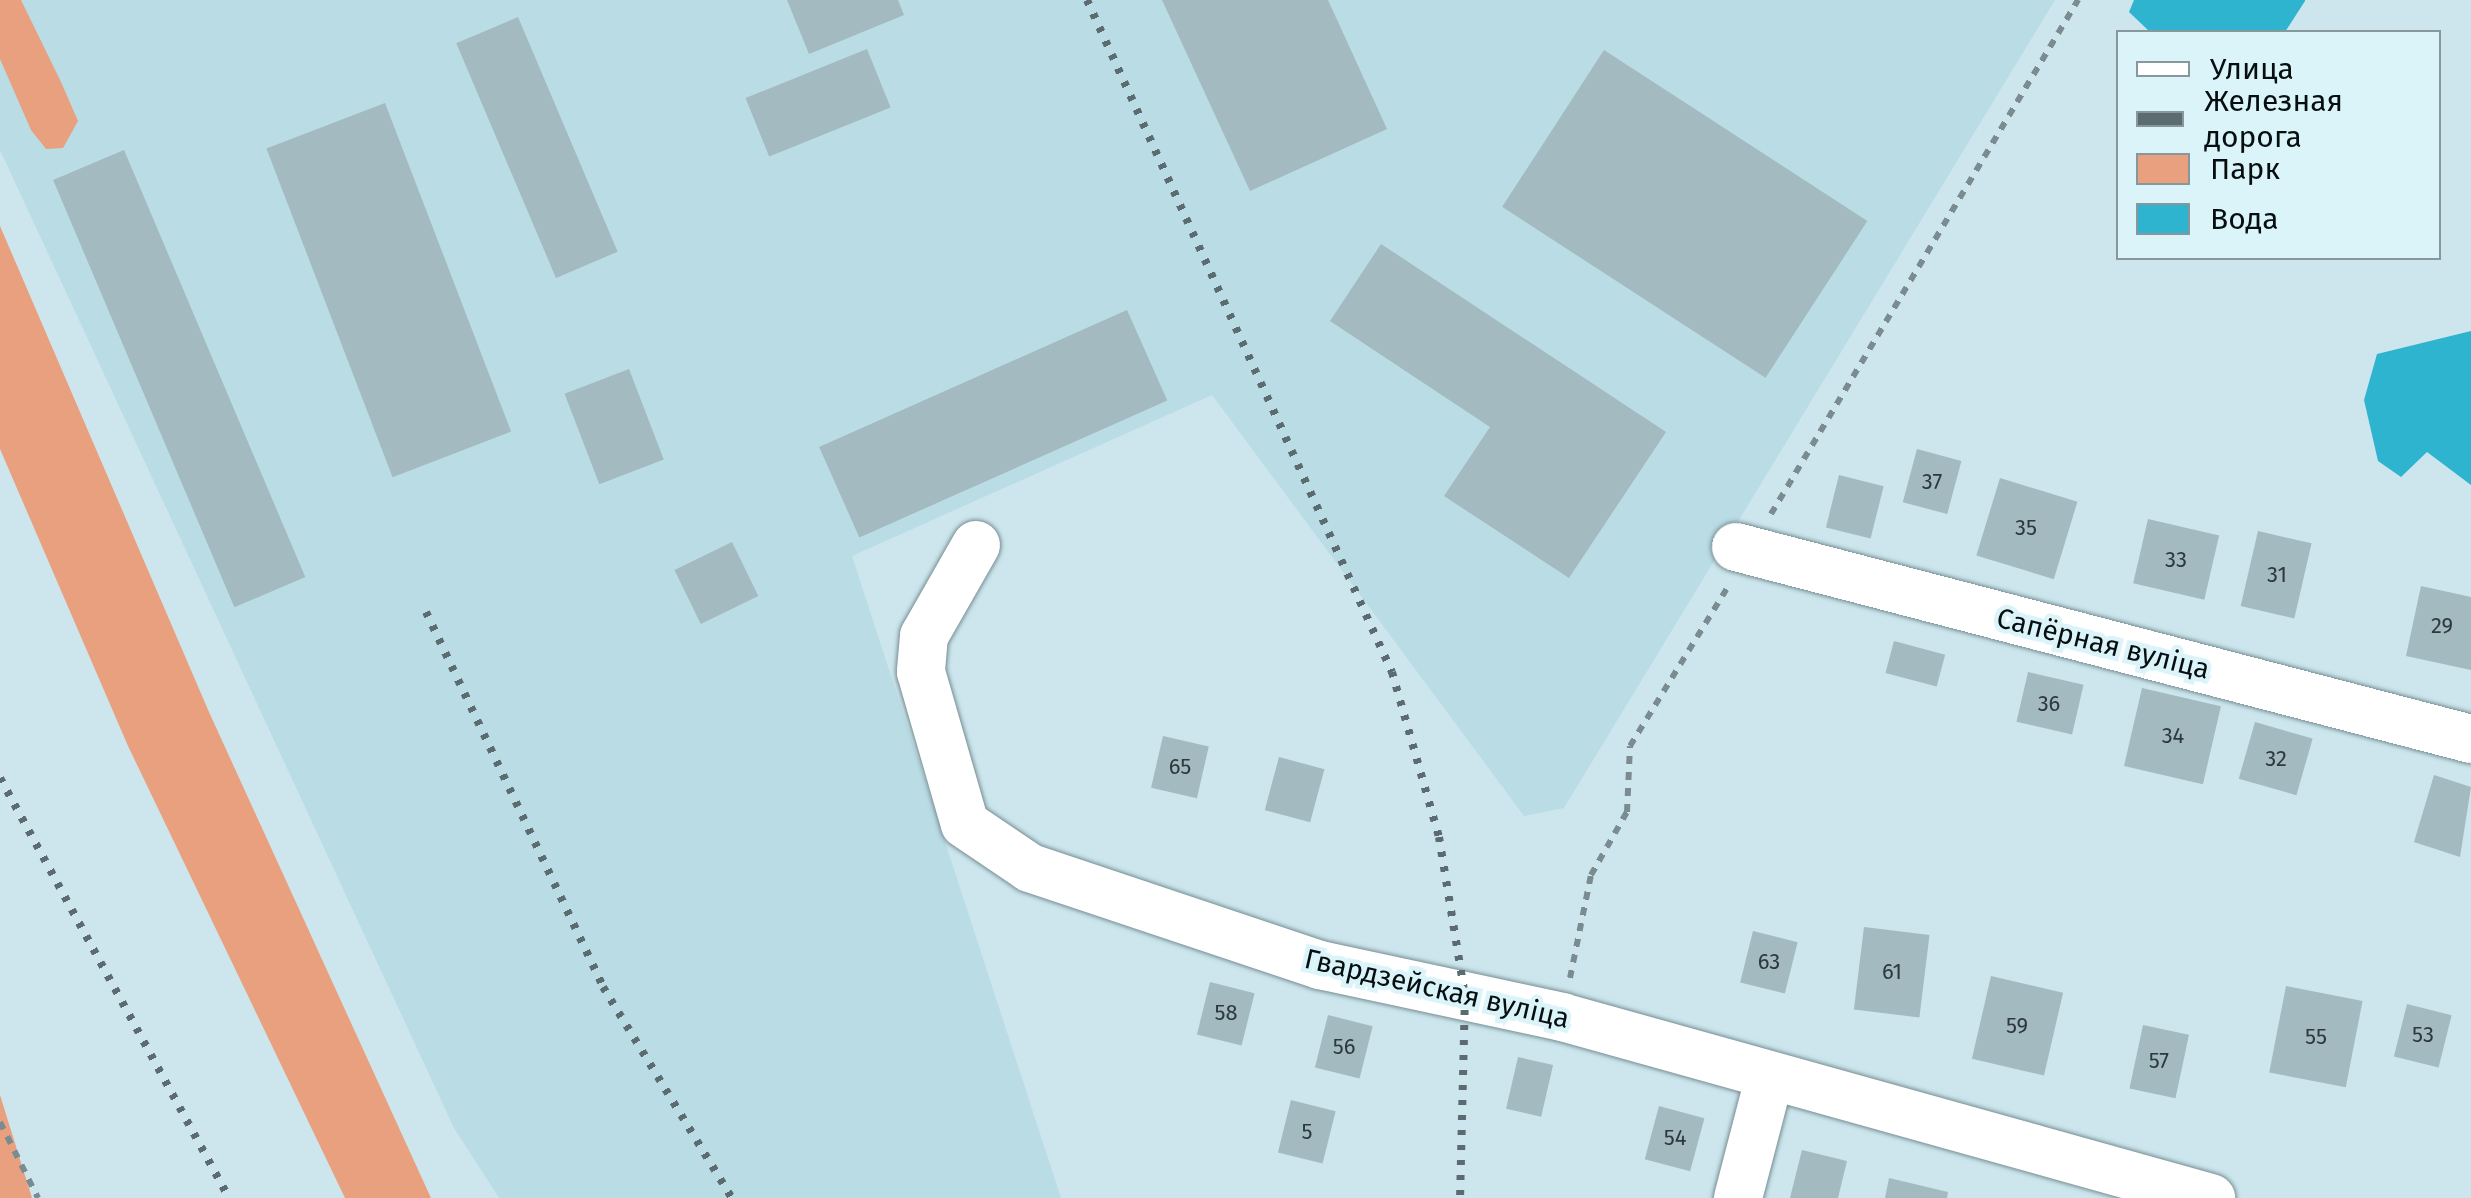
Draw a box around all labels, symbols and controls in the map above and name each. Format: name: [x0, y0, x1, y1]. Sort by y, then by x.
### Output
legend: [2116, 30, 2441, 260]
text: Улица: [2210, 51, 2294, 87]
text: Железная дорога: [2204, 83, 2343, 155]
text: Парк: [2210, 151, 2280, 187]
text: Вода: [2210, 201, 2279, 237]
house number: 37: [1922, 469, 1942, 495]
house number: 35: [2015, 515, 2037, 541]
house number: 33: [2165, 547, 2187, 573]
house number: 31: [2267, 562, 2287, 588]
street label: Сапёрная вуліца: [1993, 601, 2213, 687]
house number: 29: [2431, 613, 2453, 639]
house number: 36: [2038, 691, 2060, 717]
house number: 34: [2162, 723, 2184, 749]
house number: 32: [2265, 746, 2287, 772]
house number: 65: [1169, 754, 1191, 780]
street label: Гвардзейская вуліца: [1301, 942, 1573, 1036]
house number: 63: [1758, 949, 1780, 975]
house number: 61: [1882, 959, 1902, 985]
house number: 58: [1214, 1000, 1238, 1026]
house number: 59: [2006, 1013, 2028, 1039]
house number: 53: [2412, 1022, 2434, 1048]
house number: 55: [2305, 1024, 2327, 1050]
house number: 56: [1333, 1034, 1355, 1060]
house number: 57: [2149, 1048, 2169, 1074]
house number: 5: [1301, 1119, 1313, 1145]
house number: 54: [1664, 1125, 1686, 1151]

